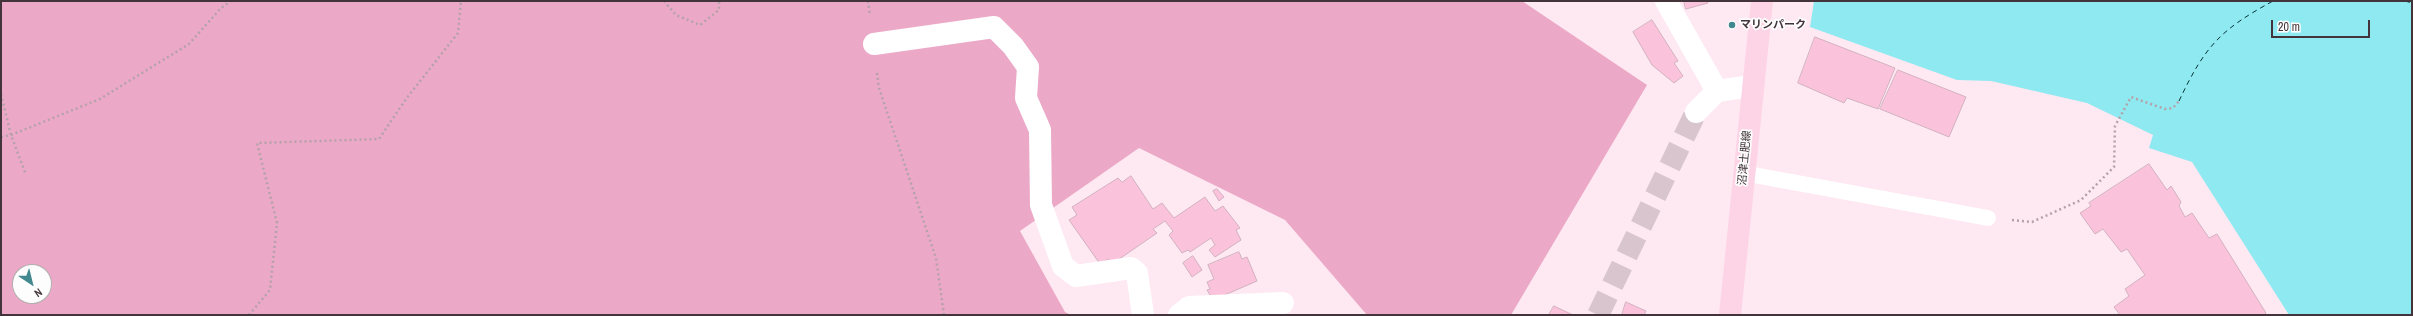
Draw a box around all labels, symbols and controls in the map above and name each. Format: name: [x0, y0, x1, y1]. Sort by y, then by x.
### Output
scale bar: [2273, 12, 2372, 38]
place label: マリンパーク: [1740, 18, 1806, 32]
text: 20 m: [2278, 19, 2300, 35]
marker: マリンパーク: [1727, 20, 1737, 30]
street label: 沼津土肥線: [1736, 130, 1754, 186]
north arrow: [12, 264, 52, 304]
text: N: [32, 285, 45, 301]

